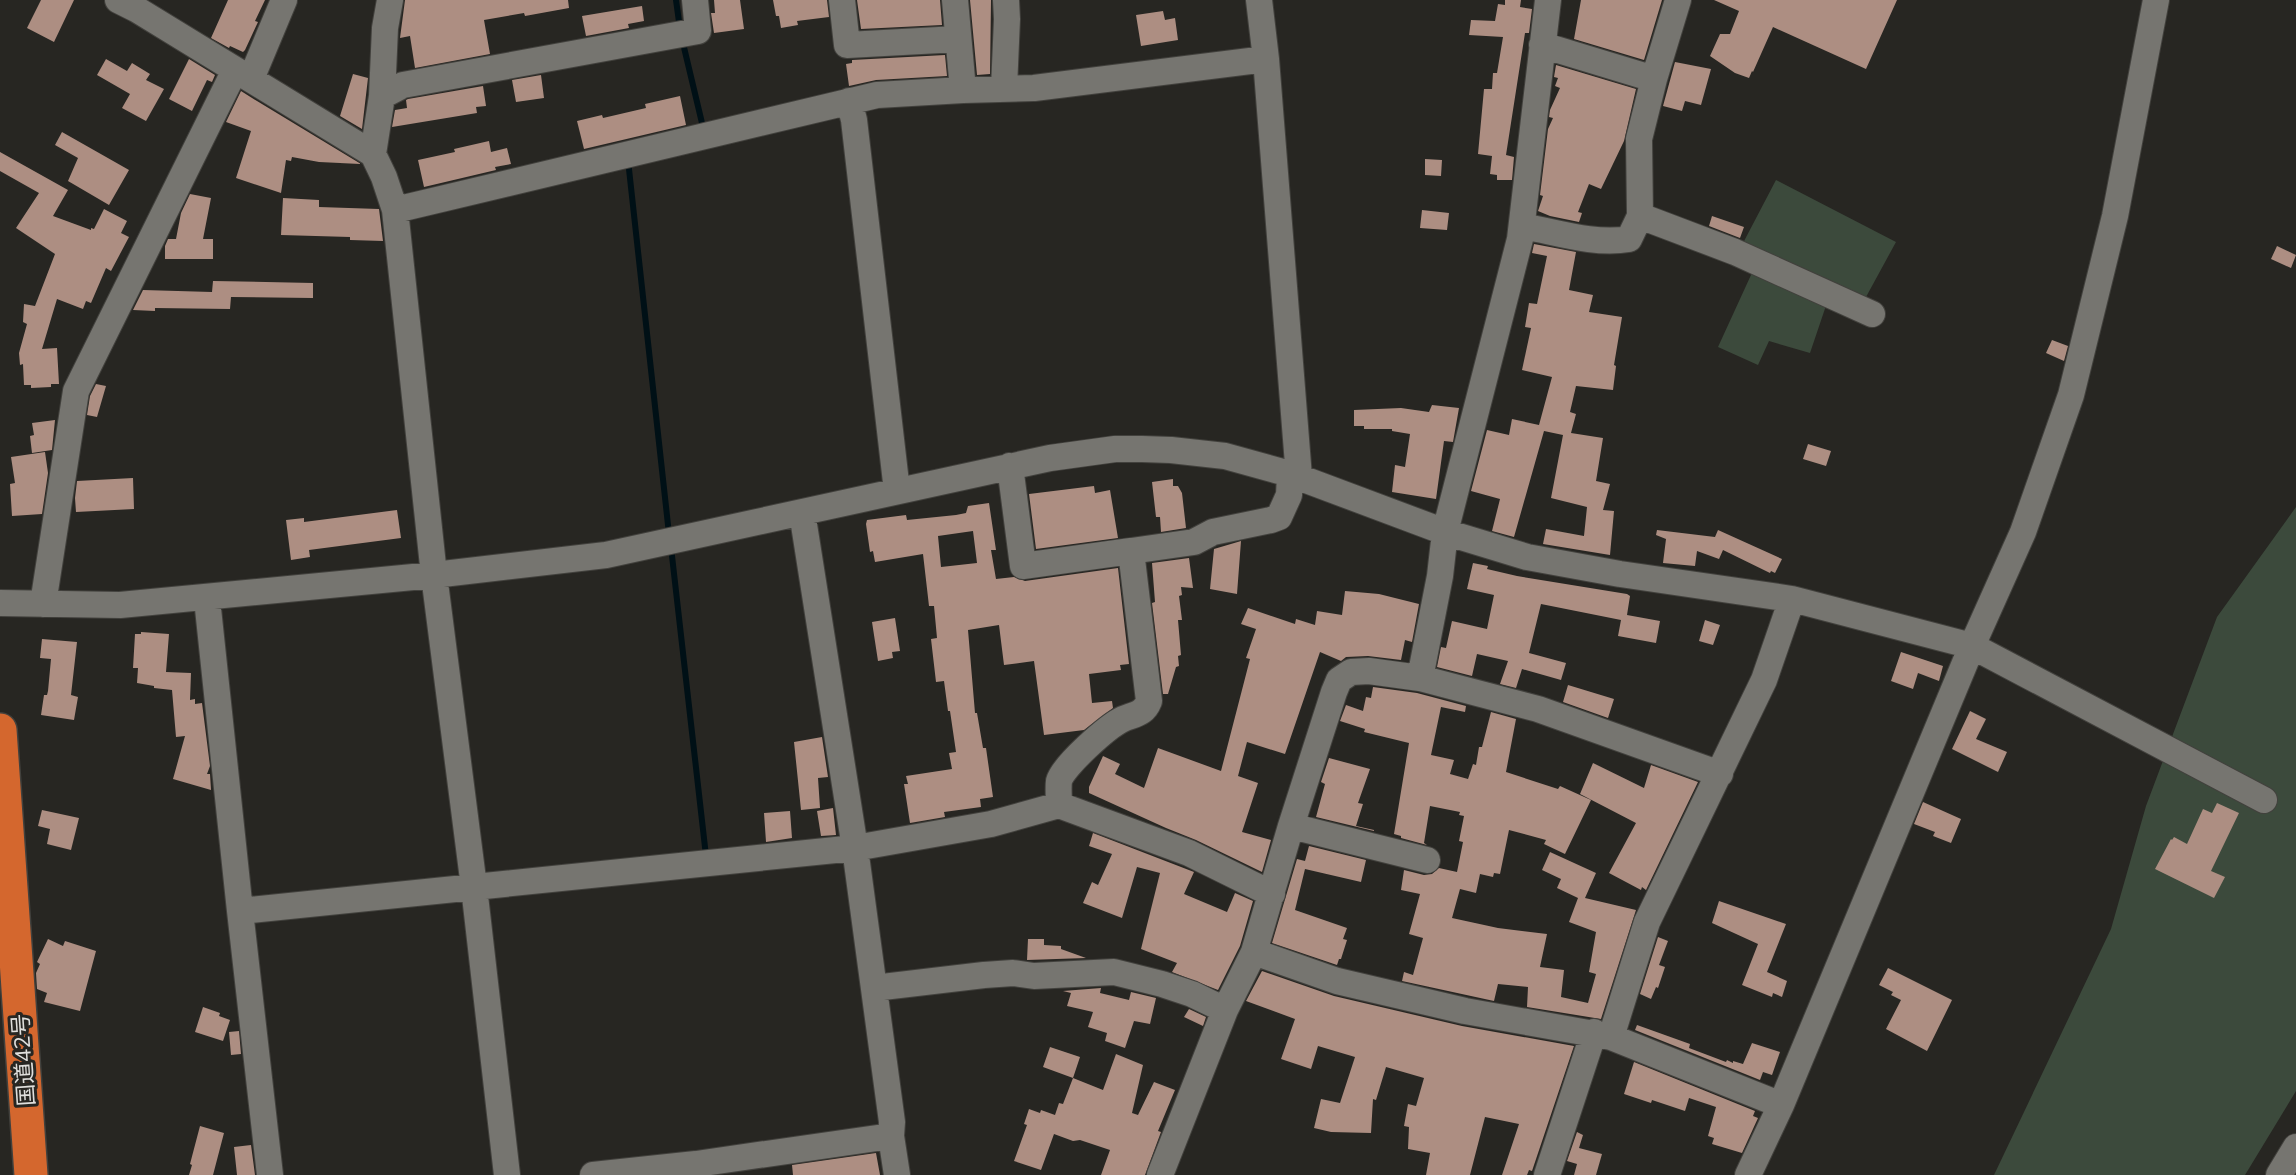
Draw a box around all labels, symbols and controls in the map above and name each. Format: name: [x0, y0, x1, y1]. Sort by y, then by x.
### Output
street label: 国道42号: [6, 1013, 40, 1107]

